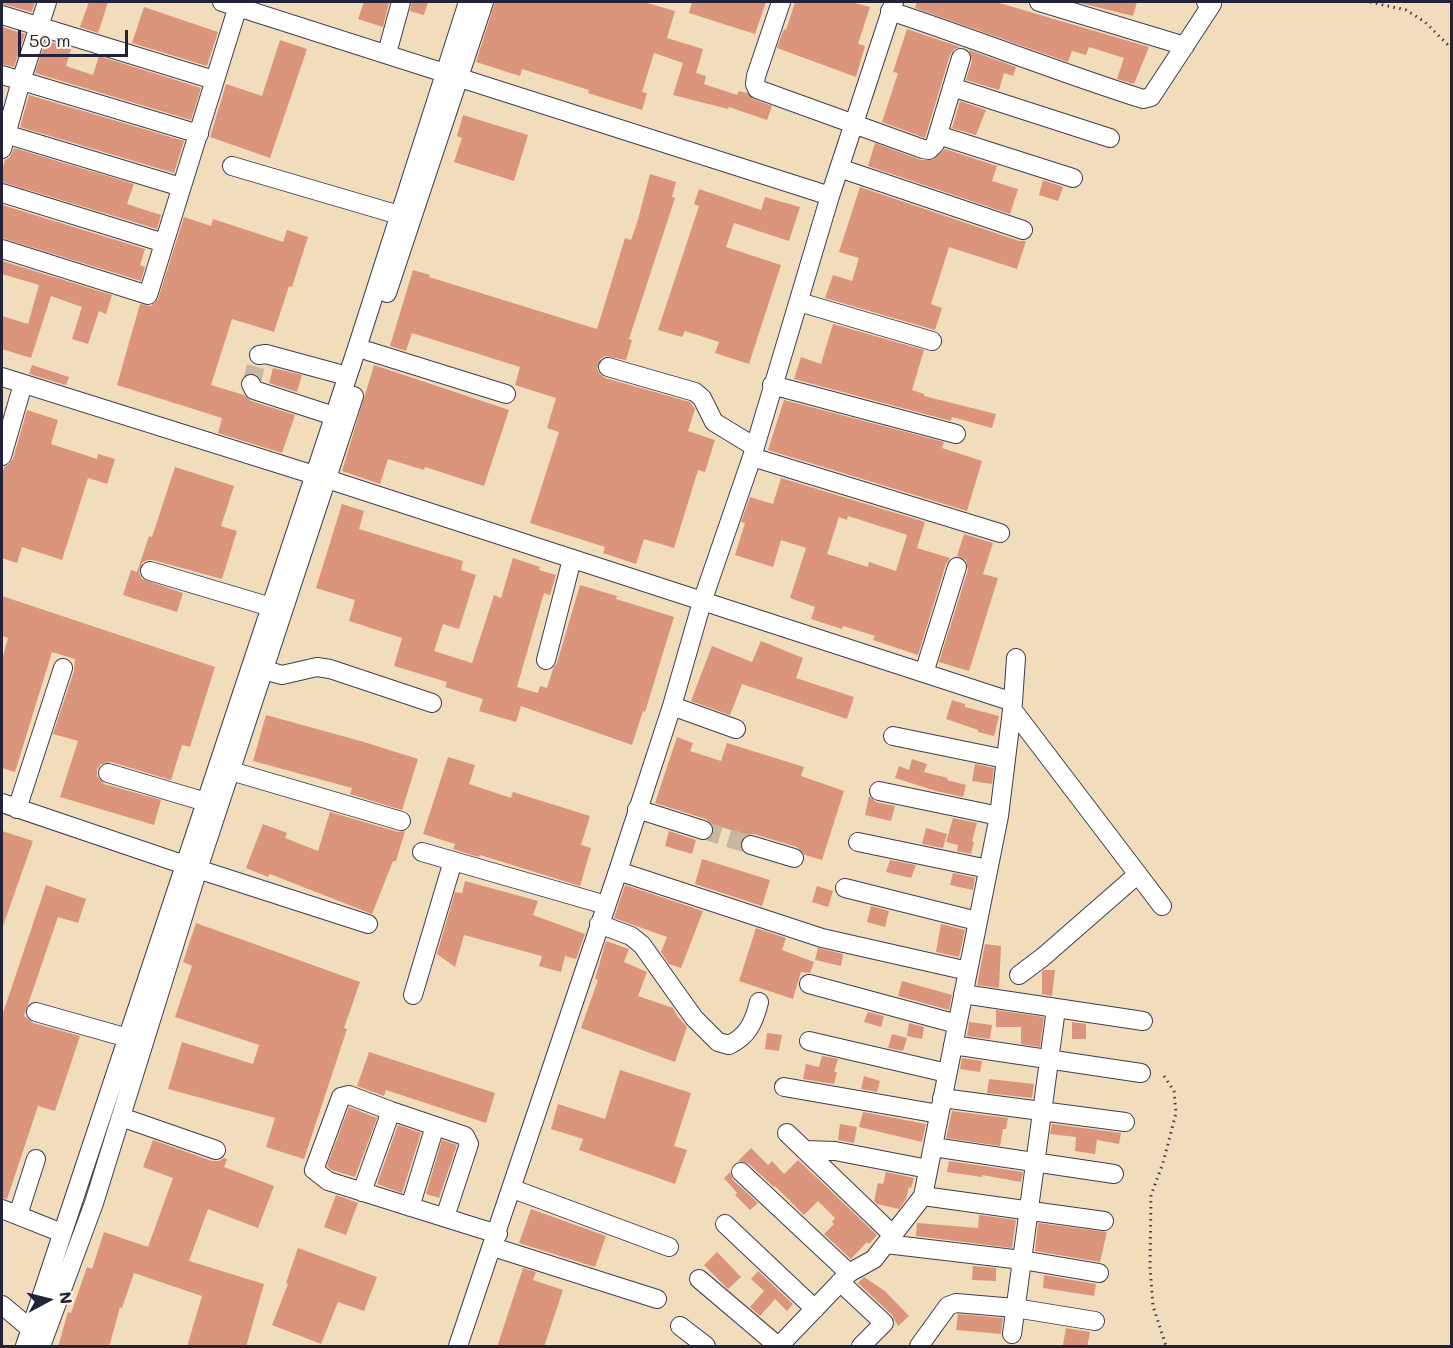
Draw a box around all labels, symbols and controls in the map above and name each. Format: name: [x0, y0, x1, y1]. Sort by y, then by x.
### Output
scale bar: [21, 18, 130, 56]
text: 50 m: [29, 28, 71, 52]
north arrow: [18, 1270, 78, 1330]
text: N: [55, 1290, 78, 1305]

